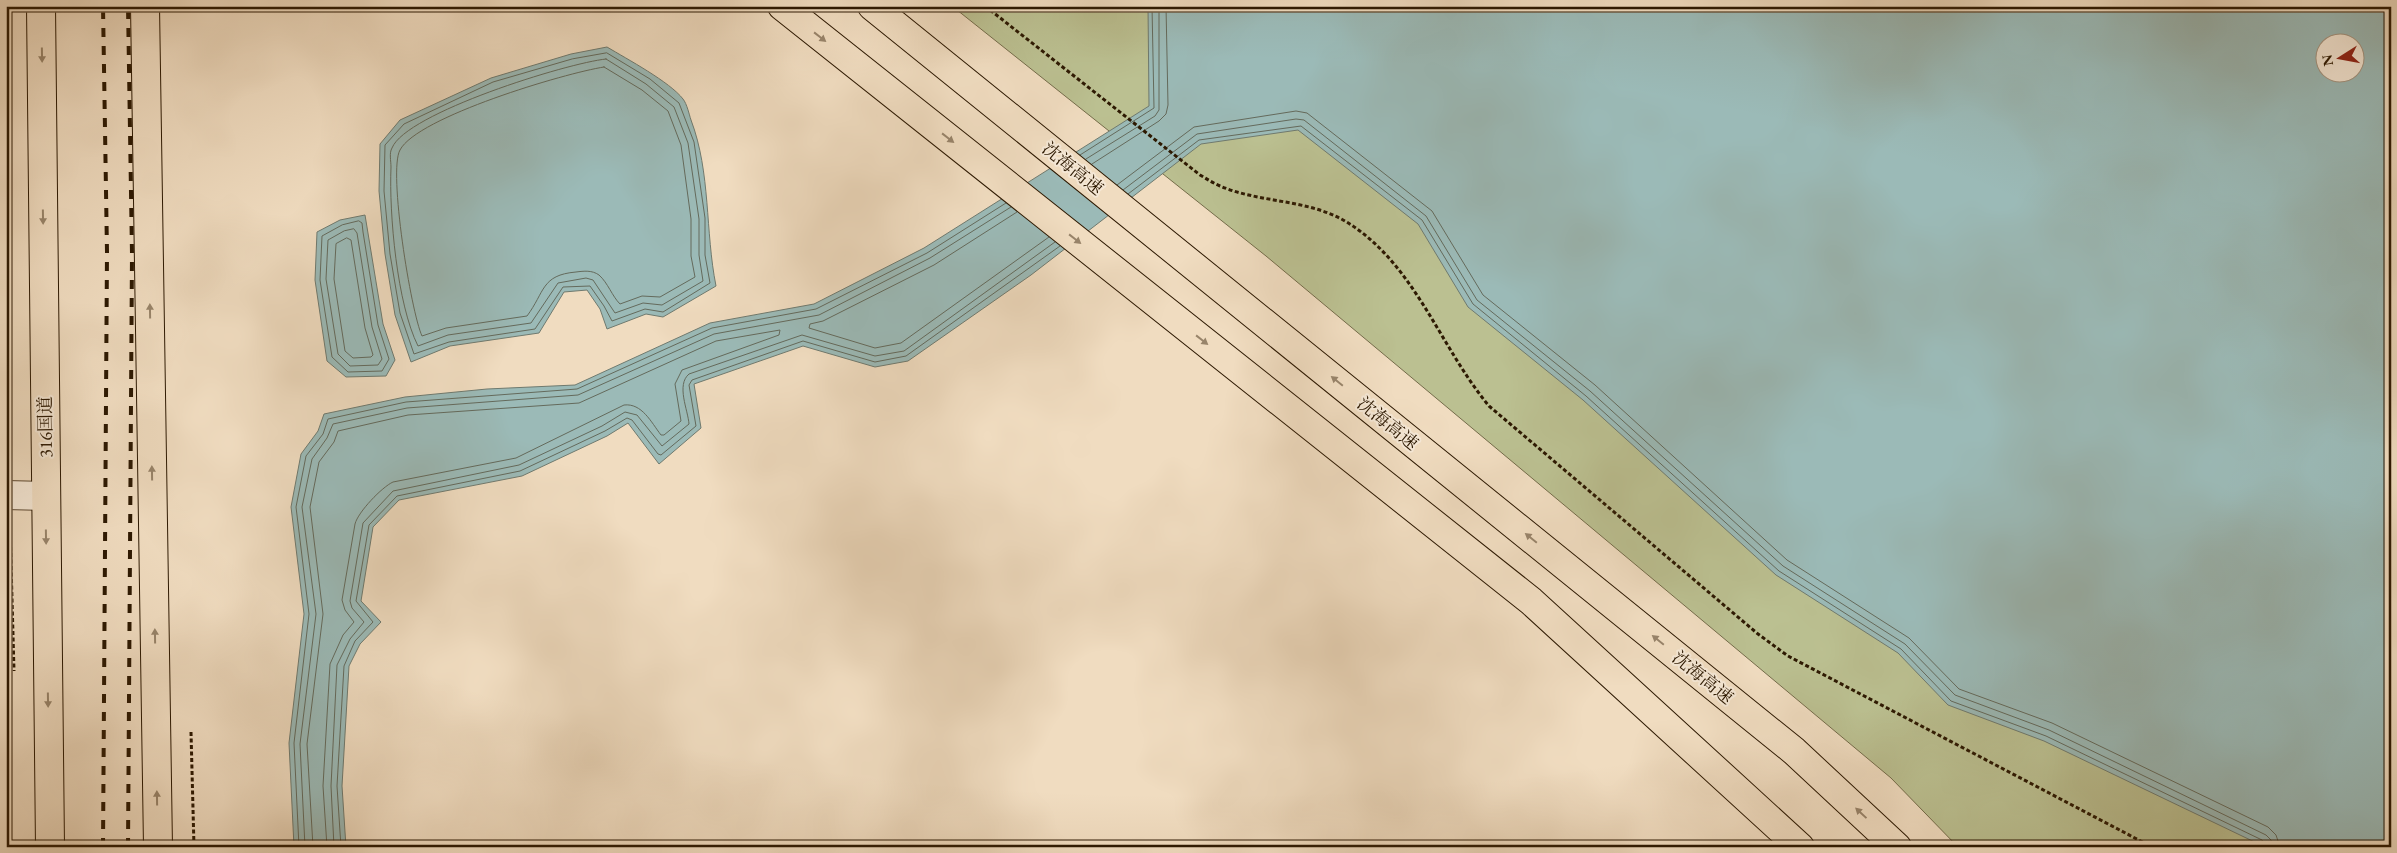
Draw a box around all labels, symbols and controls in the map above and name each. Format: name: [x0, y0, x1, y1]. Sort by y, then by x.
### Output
one-way arrow: [813, 31, 826, 42]
north arrow: [2314, 32, 2364, 82]
one-way arrow: [38, 47, 46, 63]
text: N: [2317, 53, 2337, 68]
one-way arrow: [941, 132, 954, 143]
street label: 沈海高速: [1038, 136, 1108, 200]
one-way arrow: [39, 210, 47, 226]
one-way arrow: [1068, 233, 1081, 244]
one-way arrow: [146, 302, 154, 318]
one-way arrow: [1195, 334, 1208, 345]
one-way arrow: [1330, 376, 1343, 387]
street label: 沈海高速: [1353, 391, 1423, 455]
street label: 316国道: [33, 396, 57, 458]
one-way arrow: [148, 465, 156, 481]
one-way arrow: [43, 530, 51, 546]
one-way arrow: [1525, 533, 1538, 544]
one-way arrow: [151, 627, 159, 643]
one-way arrow: [1651, 635, 1664, 646]
street label: 沈海高速: [1668, 645, 1738, 709]
one-way arrow: [44, 692, 52, 708]
one-way arrow: [153, 790, 161, 806]
one-way arrow: [1856, 807, 1868, 819]

